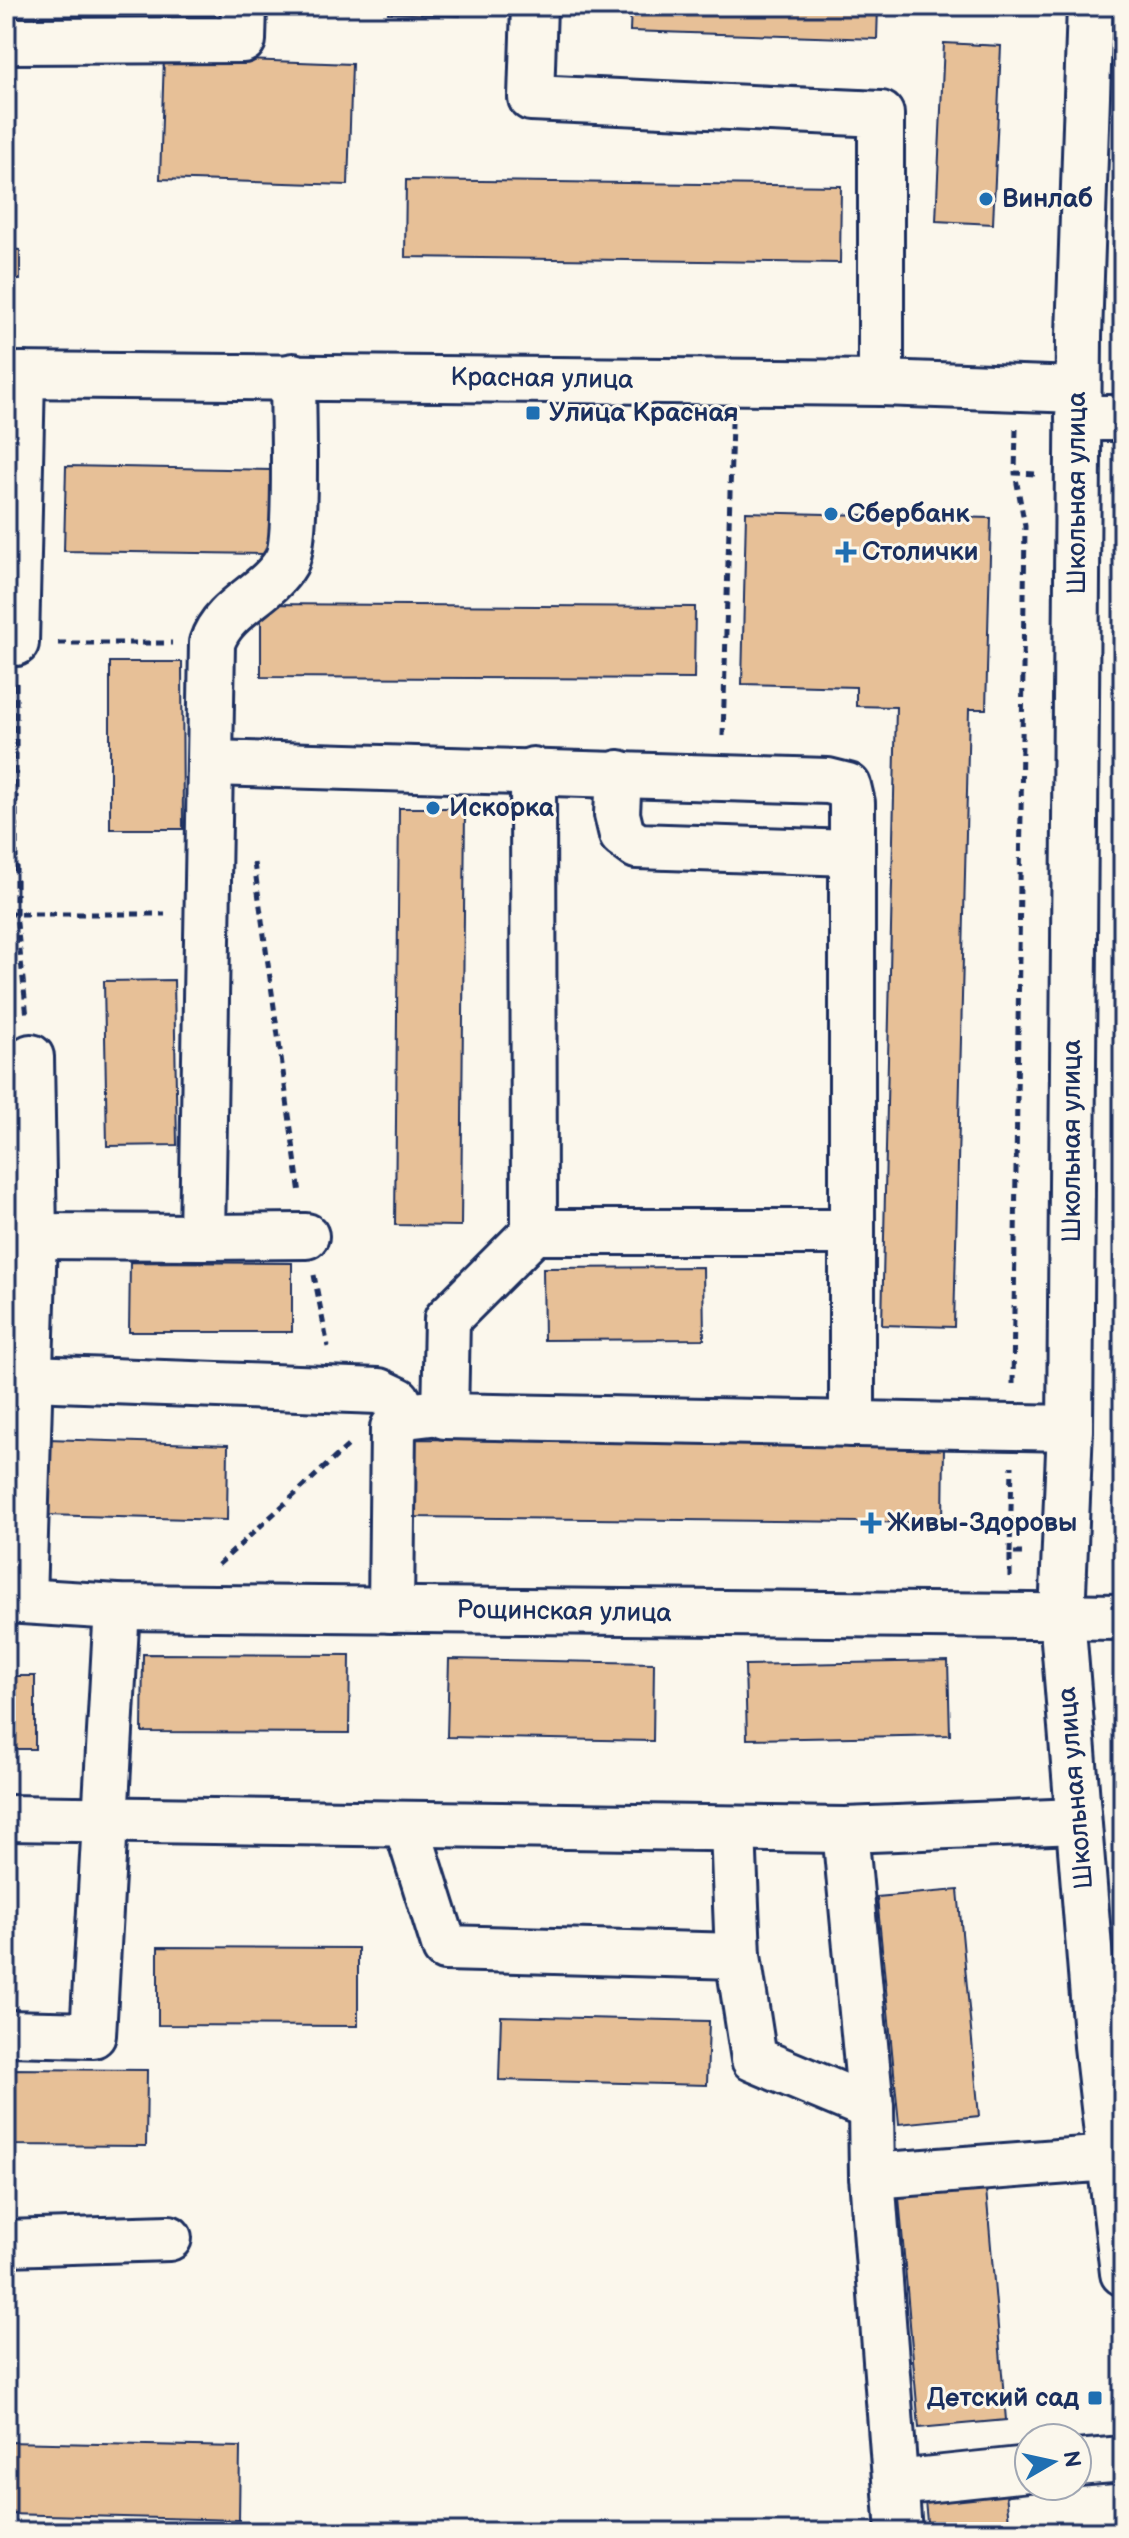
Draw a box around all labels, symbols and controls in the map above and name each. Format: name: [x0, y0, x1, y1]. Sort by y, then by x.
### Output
place label: Винлаб: [1002, 184, 1093, 215]
marker: Винлаб: [977, 190, 995, 208]
street label: Красная улица: [450, 362, 634, 396]
street label: Школьная улица: [1062, 392, 1093, 594]
place label: Улица Красная: [549, 398, 739, 429]
marker: Улица Красная: [524, 404, 542, 422]
place label: Сбербанк: [847, 499, 970, 530]
marker: Сбербанк: [822, 505, 840, 523]
place label: Столички: [862, 537, 978, 568]
marker: Столички: [837, 543, 855, 561]
place label: Искорка: [449, 793, 555, 824]
marker: Искорка: [424, 799, 442, 817]
street label: Школьная улица: [1057, 1040, 1088, 1242]
place label: Живы-Здоровы: [887, 1508, 1077, 1539]
marker: Живы-Здоровы: [862, 1514, 880, 1532]
street label: Рощинская улица: [456, 1595, 672, 1629]
street label: Школьная улица: [1052, 1686, 1100, 1890]
place label: Детский сад: [927, 2383, 1079, 2414]
marker: Детский сад: [1086, 2389, 1104, 2407]
north arrow: [1013, 2422, 1093, 2502]
text: N: [1057, 2449, 1086, 2469]

